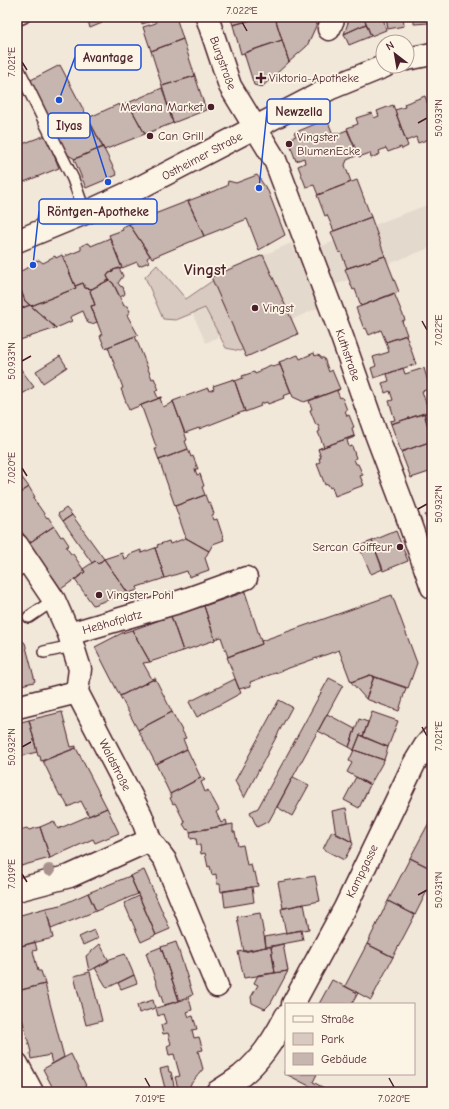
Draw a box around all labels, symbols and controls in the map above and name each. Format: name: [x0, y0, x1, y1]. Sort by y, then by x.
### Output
text: 7.022°E: [226, 5, 258, 17]
street label: Burgstraße: [207, 34, 239, 92]
north arrow: [375, 34, 415, 74]
text: N: [384, 38, 397, 53]
callout: Avantage: [75, 45, 141, 70]
text: 7.021°E: [6, 47, 18, 77]
text: Avantage: [83, 50, 134, 65]
place label: Viktoria-Apotheke: [269, 71, 359, 85]
marker: Viktoria-Apotheke: [256, 73, 266, 83]
callout: Newzella: [267, 99, 330, 124]
text: 50.933°N: [433, 99, 445, 137]
place label: Mevlana Market: [120, 100, 204, 114]
marker: Mevlana Market: [206, 102, 216, 112]
text: Newzella: [275, 104, 323, 119]
callout: Ilyas: [48, 113, 90, 138]
text: Ilyas: [56, 118, 83, 133]
place label: Can Grill: [158, 129, 204, 143]
street label: Ostheimer Straße: [159, 129, 245, 183]
place label: Vingster BlumenEcke: [297, 130, 360, 158]
marker: Can Grill: [145, 131, 155, 141]
marker: Vingster BlumenEcke: [284, 139, 294, 149]
callout: Röntgen-Apotheke: [39, 199, 157, 224]
text: Röntgen-Apotheke: [47, 204, 150, 219]
district label: Vingst: [184, 261, 227, 279]
place label: Vingst: [263, 301, 294, 315]
marker: Vingst: [250, 303, 260, 313]
text: 7.022°E: [433, 314, 445, 346]
street label: Kuthstraße: [333, 327, 363, 383]
text: 50.933°N: [6, 342, 18, 380]
text: 7.020°E: [6, 452, 18, 484]
text: 50.932°N: [433, 485, 445, 523]
place label: Sercan Coiffeur: [313, 540, 392, 554]
marker: Sercan Coiffeur: [395, 542, 405, 552]
place label: Vingster Pohl: [107, 588, 174, 602]
marker: Vingster Pohl: [94, 590, 104, 600]
street label: Heßhofplatz: [81, 607, 144, 637]
text: 7.021°E: [433, 721, 445, 751]
text: 50.932°N: [6, 728, 18, 766]
street label: Waldstraße: [96, 737, 134, 793]
street label: Kampgasse: [343, 842, 381, 900]
text: 7.019°E: [6, 859, 18, 889]
text: 50.931°N: [433, 872, 445, 908]
legend: [285, 1003, 415, 1075]
text: Straße: [321, 1012, 354, 1026]
text: Park: [321, 1032, 344, 1046]
text: Gebäude: [321, 1052, 367, 1066]
text: 7.019°E: [135, 1093, 165, 1105]
text: 7.020°E: [378, 1093, 410, 1105]

